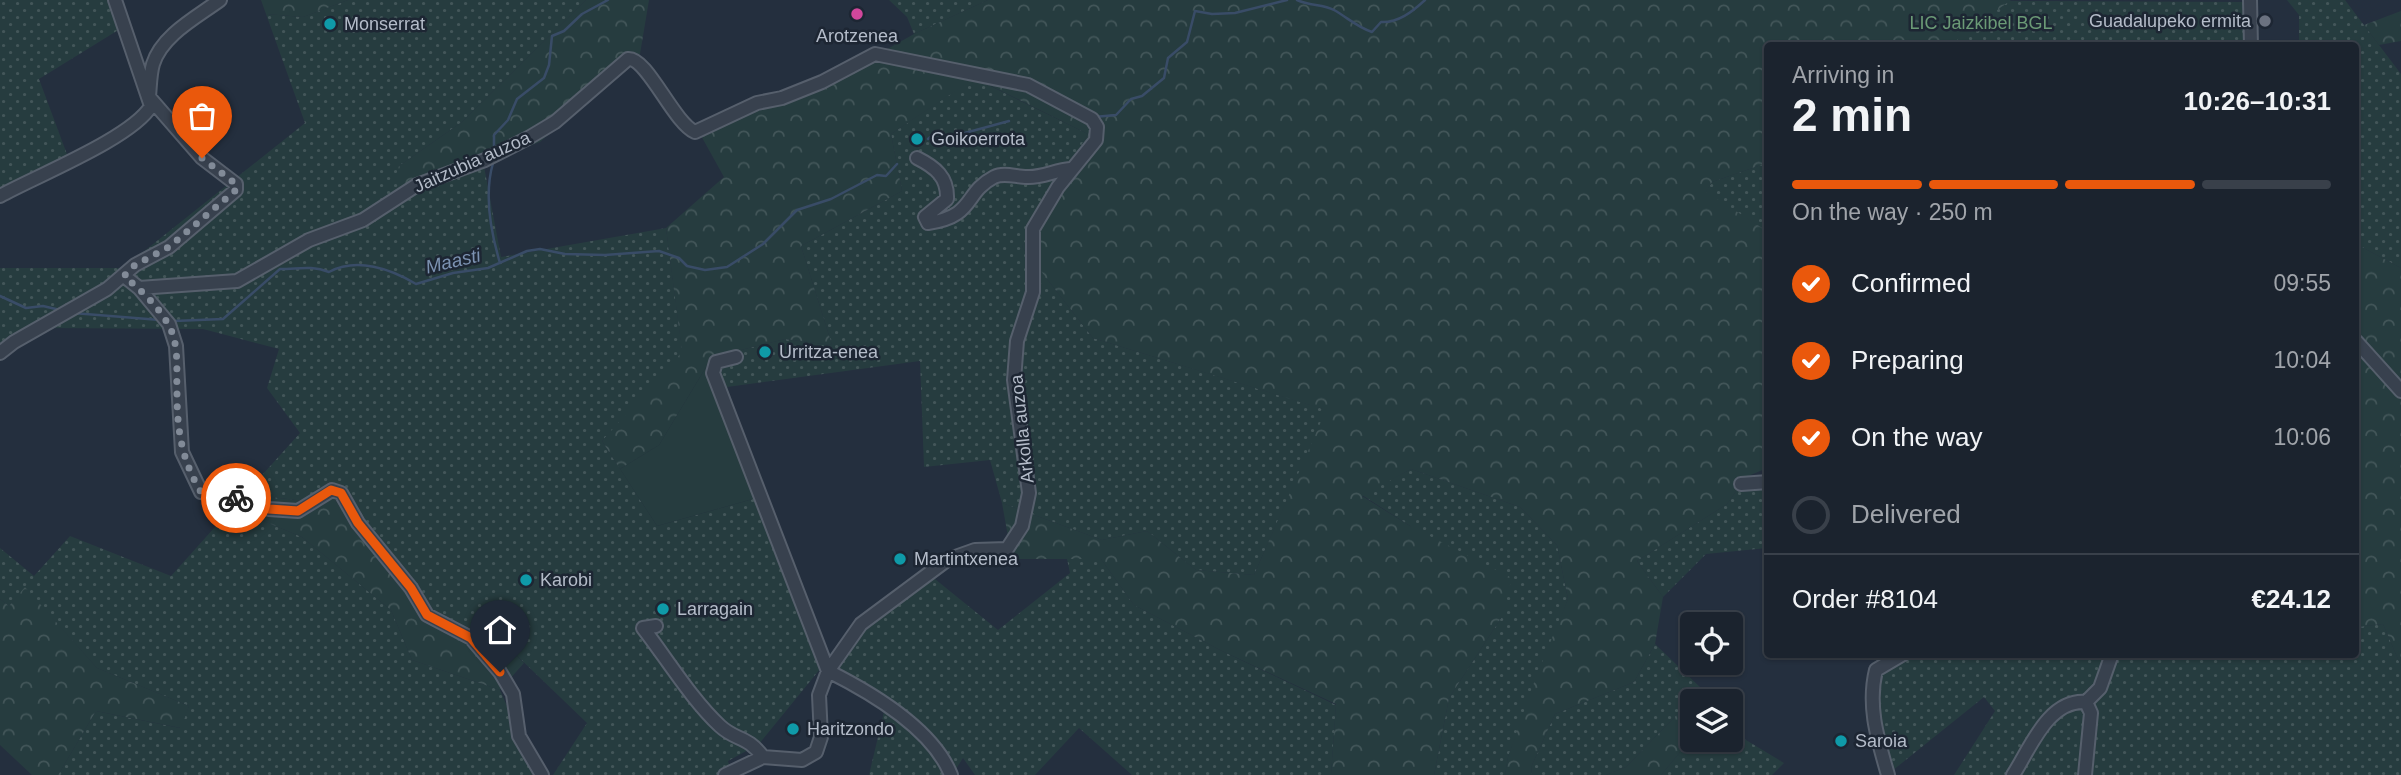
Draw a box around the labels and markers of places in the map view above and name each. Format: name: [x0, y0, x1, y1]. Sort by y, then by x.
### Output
marker: Arotzenea: [849, 6, 865, 22]
place label: Guadalupeko ermita: [2089, 11, 2252, 31]
marker: Guadalupeko ermita: [2257, 13, 2273, 29]
place label: Monserrat: [344, 14, 425, 34]
marker: Monserrat: [322, 16, 338, 32]
place label: Arotzenea: [816, 26, 899, 46]
pin: [172, 86, 232, 158]
place label: Goikoerrota: [931, 129, 1026, 149]
marker: Goikoerrota: [909, 131, 925, 147]
place label: Urritza-enea: [779, 342, 879, 362]
marker: Urritza-enea: [757, 344, 773, 360]
place label: Martintxenea: [914, 549, 1019, 569]
marker: Martintxenea: [892, 551, 908, 567]
place label: Karobi: [540, 570, 592, 590]
marker: Karobi: [518, 572, 534, 588]
place label: Larragain: [677, 599, 753, 619]
pin: [470, 600, 530, 672]
marker: Larragain: [655, 601, 671, 617]
place label: Haritzondo: [807, 719, 894, 739]
marker: Haritzondo: [785, 721, 801, 737]
place label: Saroia: [1855, 731, 1908, 751]
marker: Saroia: [1833, 733, 1849, 749]

